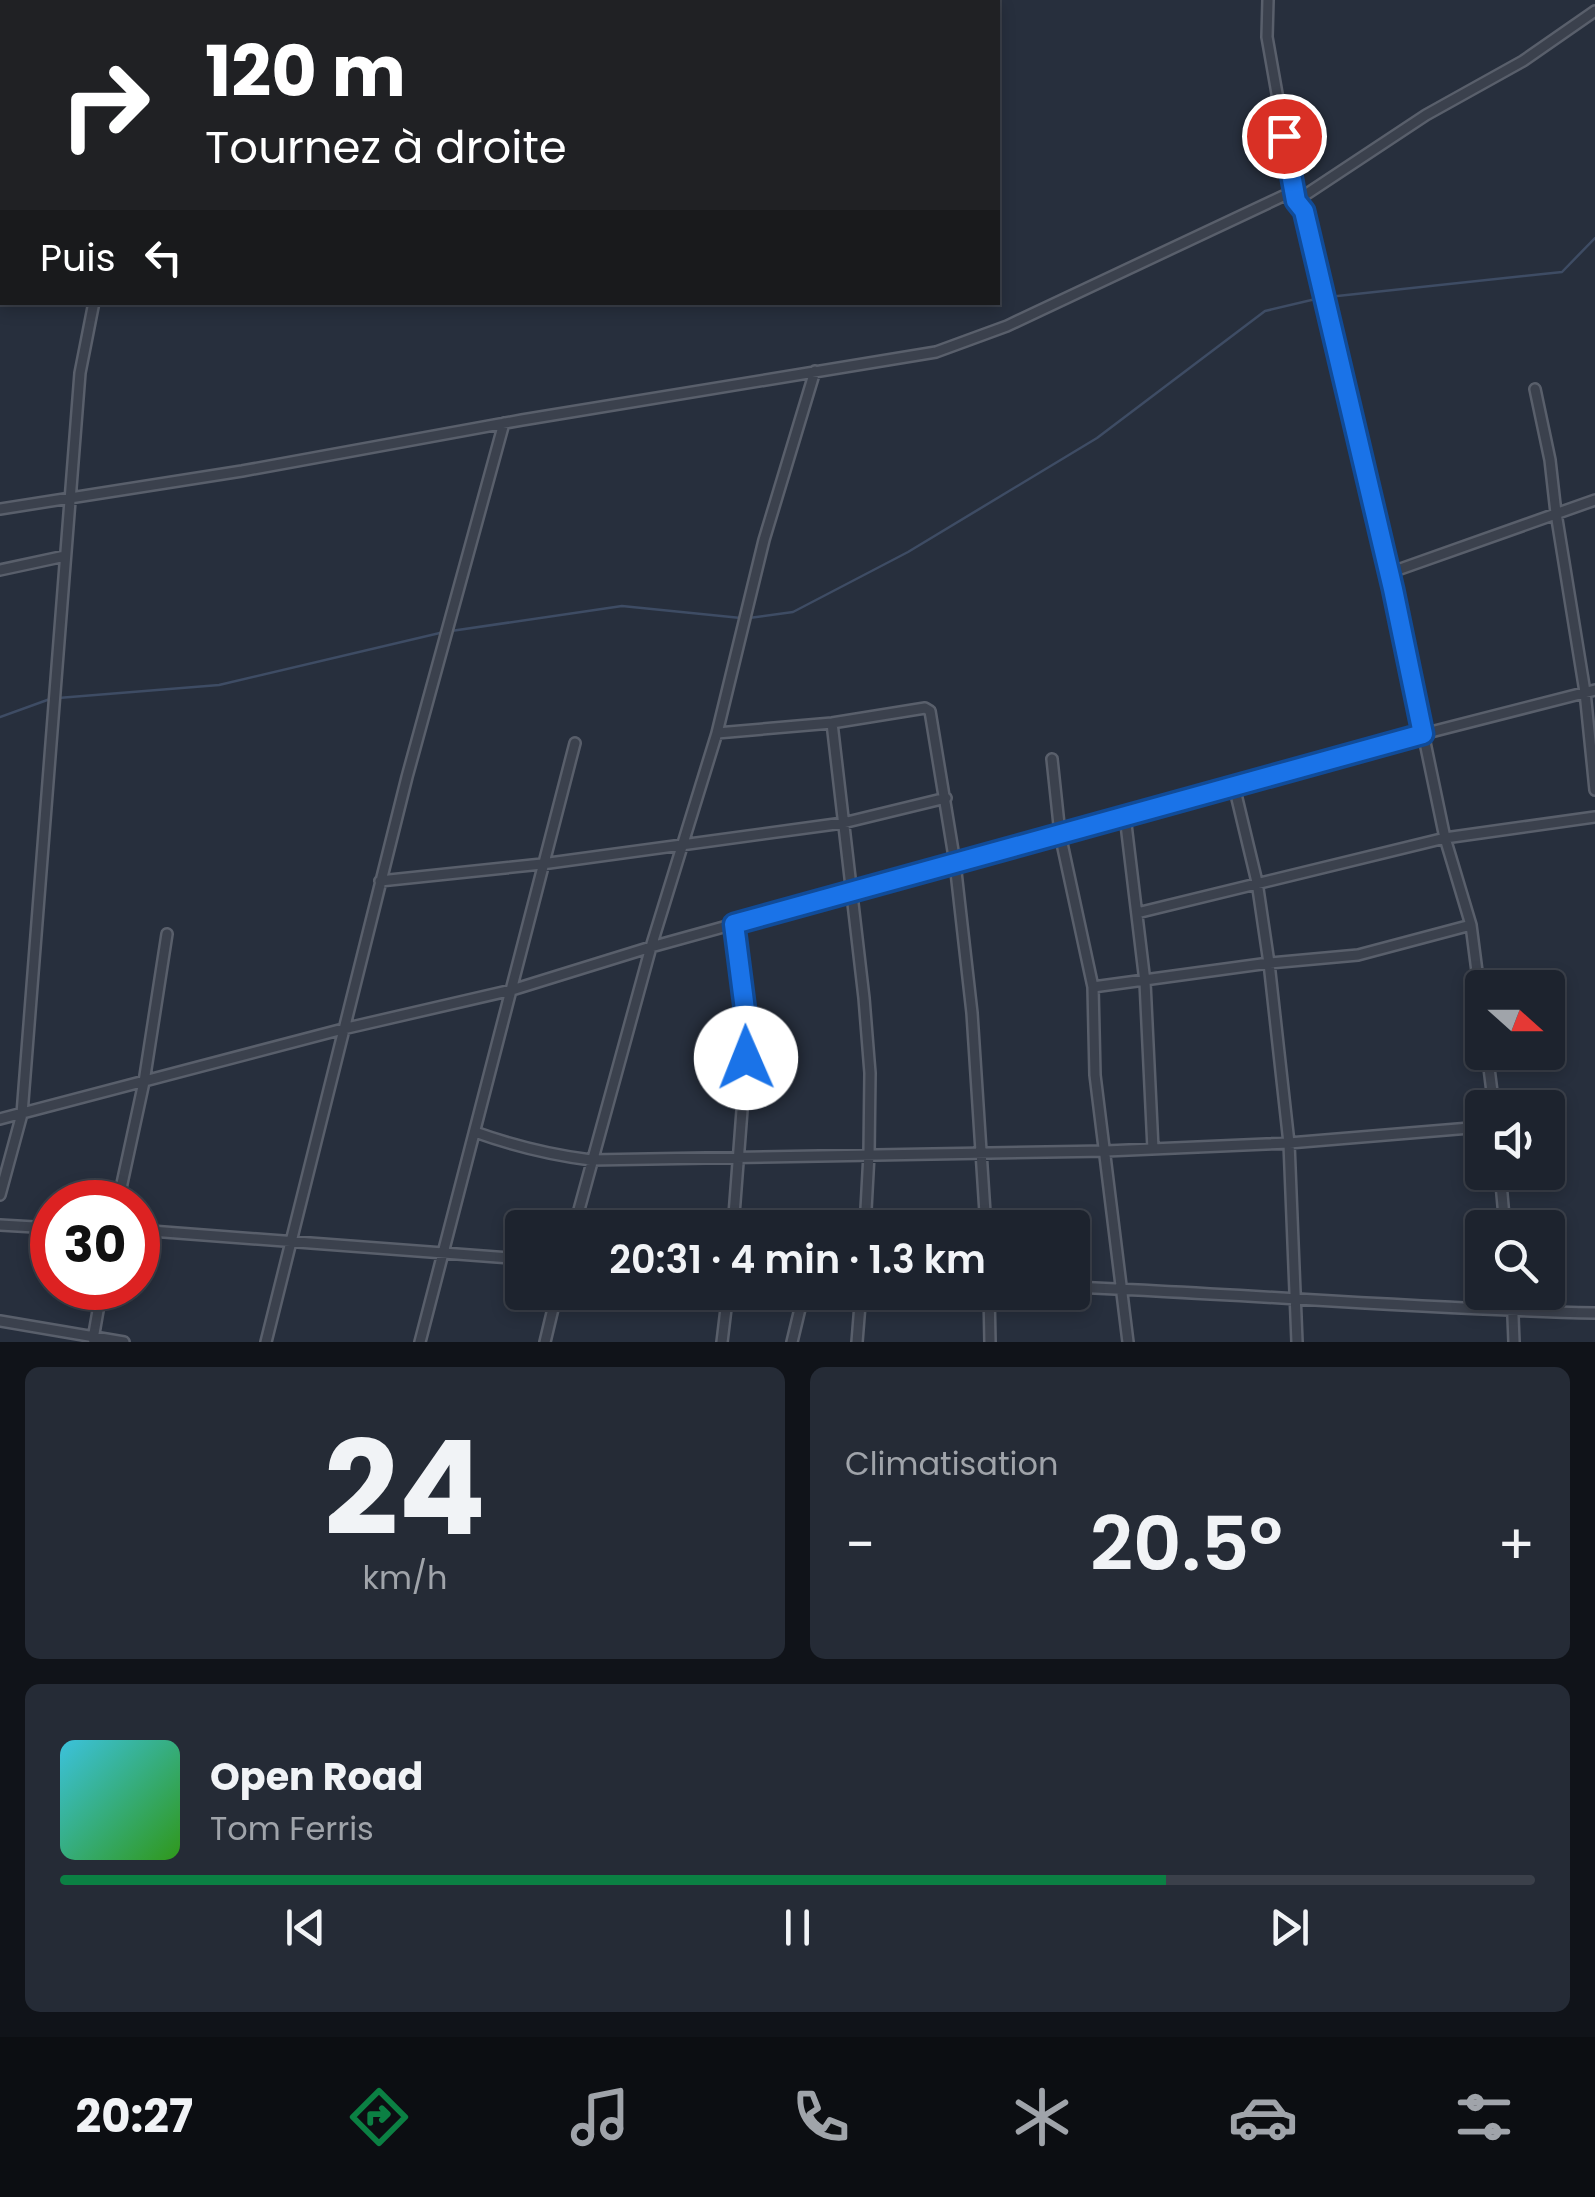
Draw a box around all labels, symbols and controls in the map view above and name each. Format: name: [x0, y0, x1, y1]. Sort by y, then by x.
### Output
text: 120 m: [205, 22, 406, 121]
icon: right: [40, 40, 170, 170]
pin: [1242, 94, 1327, 179]
icon: arrive: [1257, 109, 1312, 164]
text: Tournez à droite: [205, 116, 567, 179]
icon: left: [136, 230, 191, 285]
text: Puis: [40, 231, 116, 284]
north arrow: [1465, 970, 1565, 1070]
map controls: [1465, 970, 1565, 1310]
position arrow: [694, 1006, 798, 1110]
button: sound: [1465, 1090, 1565, 1190]
speed limit sign: 30: [30, 1180, 160, 1310]
button: search: [1465, 1210, 1565, 1310]
text: 20:31 · 4 min · 1.3 km: [609, 1233, 986, 1286]
text: 24: [324, 1397, 486, 1580]
text: Climatisation: [845, 1441, 1058, 1486]
text: 20.5°: [1090, 1491, 1283, 1596]
text: −: [845, 1506, 875, 1583]
text: +: [1497, 1506, 1535, 1583]
text: km/h: [362, 1555, 448, 1600]
text: Open Road: [210, 1750, 423, 1803]
text: Tom Ferris: [210, 1806, 374, 1851]
icon: previous: [278, 1900, 333, 1955]
icon: pause: [770, 1900, 825, 1955]
icon: next: [1262, 1900, 1317, 1955]
icon: directions: [344, 2082, 414, 2152]
icon: music: [565, 2082, 635, 2152]
icon: phone: [786, 2082, 856, 2152]
icon: climate: [1007, 2082, 1077, 2152]
icon: car: [1228, 2082, 1298, 2152]
icon: filters: [1449, 2082, 1519, 2152]
text: 20:27: [76, 2085, 193, 2148]

